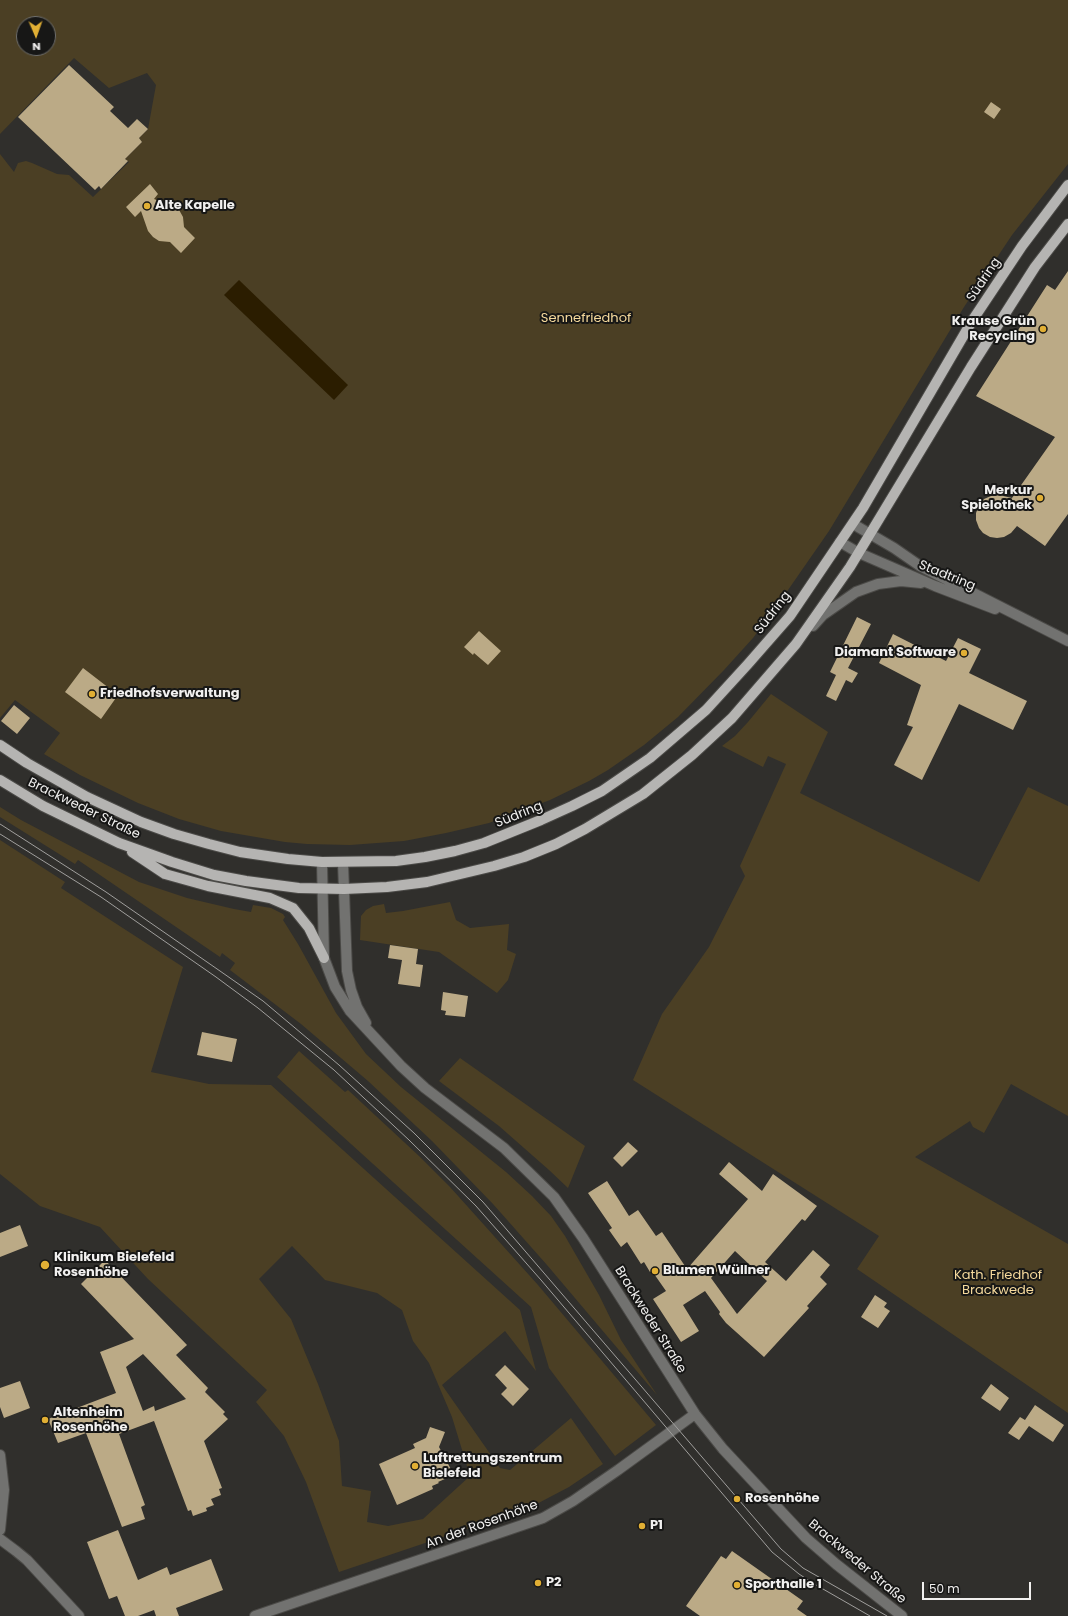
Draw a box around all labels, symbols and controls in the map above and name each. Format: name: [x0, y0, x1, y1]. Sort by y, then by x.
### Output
north arrow: [16, 16, 56, 56]
text: N: [32, 39, 41, 55]
place label: Alte Kapelle: [155, 198, 235, 214]
marker: Alte Kapelle: [142, 201, 152, 211]
street label: Südring: [964, 255, 1004, 305]
park label: Sennefriedhof: [541, 311, 631, 327]
place label: Krause Grün Recycling: [952, 314, 1035, 345]
marker: Krause Grün Recycling: [1038, 324, 1048, 334]
place label: Merkur Spielothek: [961, 483, 1032, 514]
marker: Merkur Spielothek: [1035, 493, 1045, 503]
street label: Stadtring: [916, 558, 978, 594]
street label: Südring: [751, 589, 795, 637]
place label: Diamant Software: [835, 645, 956, 661]
marker: Diamant Software: [959, 648, 969, 658]
place label: Friedhofsverwaltung: [100, 686, 240, 702]
marker: Friedhofsverwaltung: [87, 689, 97, 699]
street label: Brackweder Straße: [25, 775, 143, 843]
street label: Südring: [493, 798, 545, 832]
place label: Klinikum Bielefeld Rosenhöhe: [54, 1250, 174, 1281]
marker: Klinikum Bielefeld Rosenhöhe: [39, 1259, 51, 1271]
place label: Blumen Wüllner: [663, 1263, 770, 1279]
street label: Brackweder Straße: [611, 1264, 689, 1376]
marker: Blumen Wüllner: [650, 1266, 660, 1276]
park label: Kath. Friedhof Brackwede: [954, 1268, 1042, 1299]
place label: Altenheim Rosenhöhe: [53, 1405, 128, 1436]
marker: Altenheim Rosenhöhe: [40, 1415, 50, 1425]
place label: Luftrettungszentrum Bielefeld: [423, 1451, 562, 1482]
marker: Luftrettungszentrum Bielefeld: [410, 1461, 420, 1471]
place label: Rosenhöhe: [745, 1491, 820, 1507]
marker: Rosenhöhe: [732, 1494, 742, 1504]
street label: An der Rosenhöhe: [424, 1497, 540, 1553]
street label: Brackweder Straße: [805, 1516, 909, 1608]
place label: P1: [650, 1518, 663, 1534]
marker: P1: [637, 1521, 647, 1531]
scale bar: [924, 1574, 1033, 1600]
place label: P2: [546, 1575, 562, 1591]
place label: Sporthalle 1: [745, 1577, 822, 1593]
marker: P2: [533, 1578, 543, 1588]
marker: Sporthalle 1: [732, 1580, 742, 1590]
text: 50 m: [929, 1580, 960, 1597]

